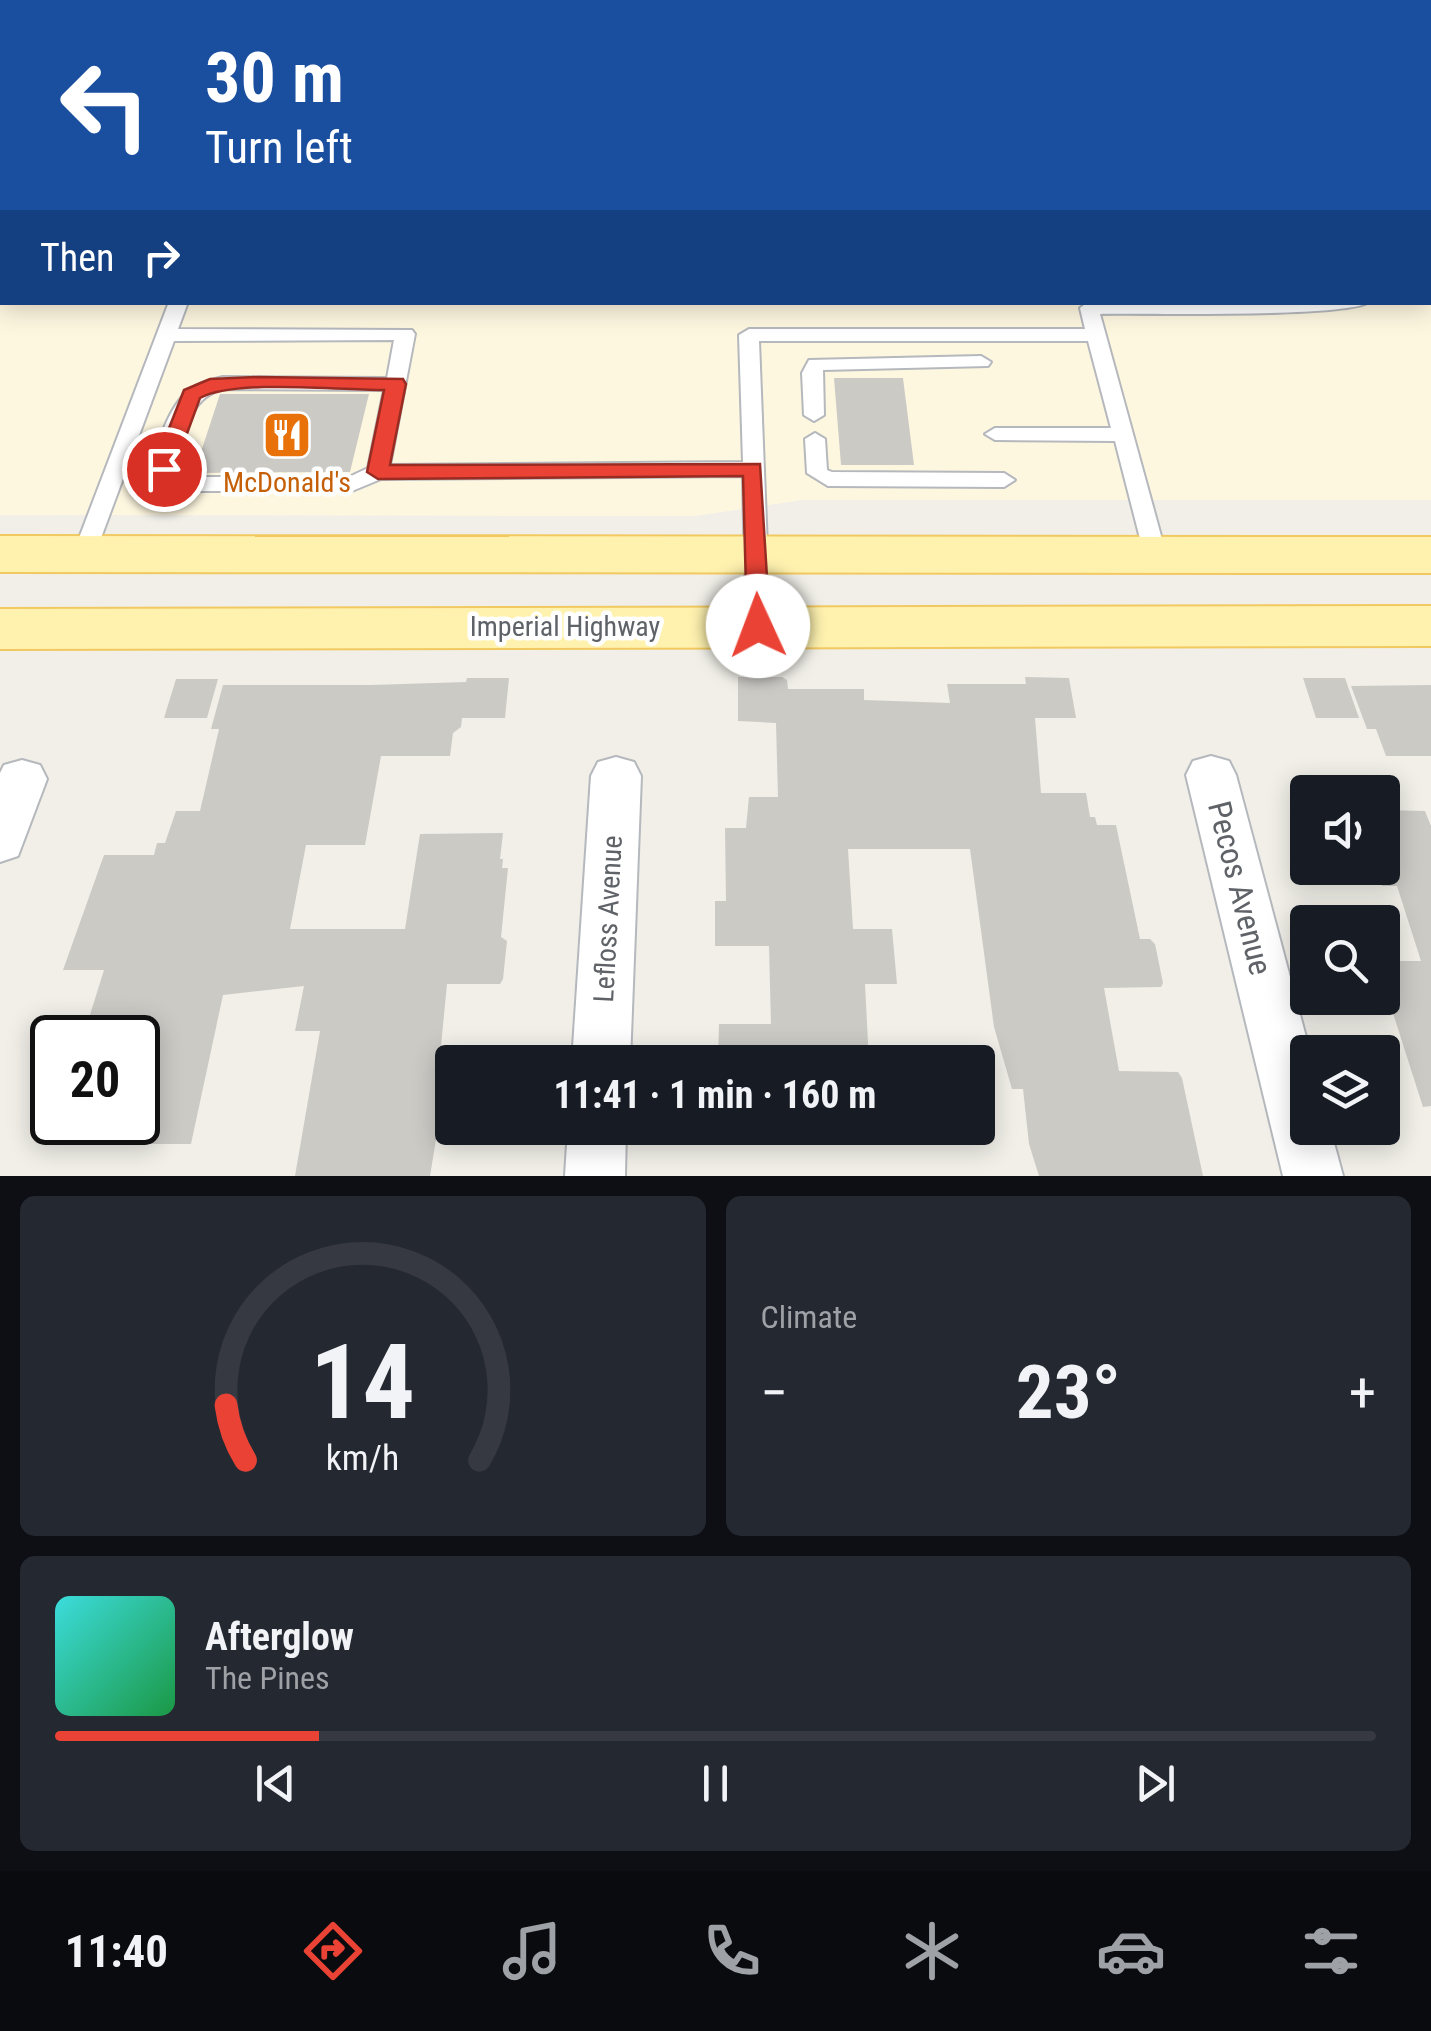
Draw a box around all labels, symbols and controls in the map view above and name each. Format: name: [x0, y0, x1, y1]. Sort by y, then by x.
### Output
text: 30 m: [205, 37, 344, 119]
icon: left: [40, 40, 170, 170]
text: Turn left: [205, 121, 353, 174]
icon: right: [134, 230, 189, 285]
text: Then: [40, 236, 114, 280]
restaurant icon: McDonald's: [261, 409, 313, 461]
pin: [122, 427, 207, 512]
icon: arrive: [137, 442, 192, 497]
place label: McDonald's: [223, 466, 351, 499]
position arrow: [706, 574, 810, 678]
street label: Imperial Highway: [470, 610, 661, 643]
map controls: [1290, 775, 1400, 1145]
button: sound: [1290, 775, 1400, 885]
street label: Pecos Avenue: [1200, 797, 1280, 979]
street label: Lefloss Avenue: [587, 835, 629, 1003]
button: search: [1290, 905, 1400, 1015]
speed limit sign: 20: [30, 1015, 160, 1145]
button: layers: [1290, 1035, 1400, 1145]
text: 11:41 · 1 min · 160 m: [554, 1073, 876, 1117]
text: Climate: [761, 1298, 857, 1336]
text: 14: [310, 1322, 415, 1443]
text: 23°: [1016, 1348, 1121, 1436]
text: −: [761, 1361, 788, 1425]
text: +: [1349, 1361, 1376, 1425]
text: km/h: [326, 1437, 400, 1479]
text: Afterglow: [205, 1615, 354, 1659]
text: The Pines: [205, 1659, 330, 1697]
icon: previous: [248, 1756, 303, 1811]
icon: pause: [688, 1756, 743, 1811]
icon: next: [1128, 1756, 1183, 1811]
icon: directions: [298, 1916, 368, 1986]
icon: music: [497, 1916, 567, 1986]
icon: phone: [697, 1916, 767, 1986]
icon: climate: [897, 1916, 967, 1986]
icon: car: [1096, 1916, 1166, 1986]
icon: filters: [1296, 1916, 1366, 1986]
text: 11:40: [65, 1925, 168, 1978]

